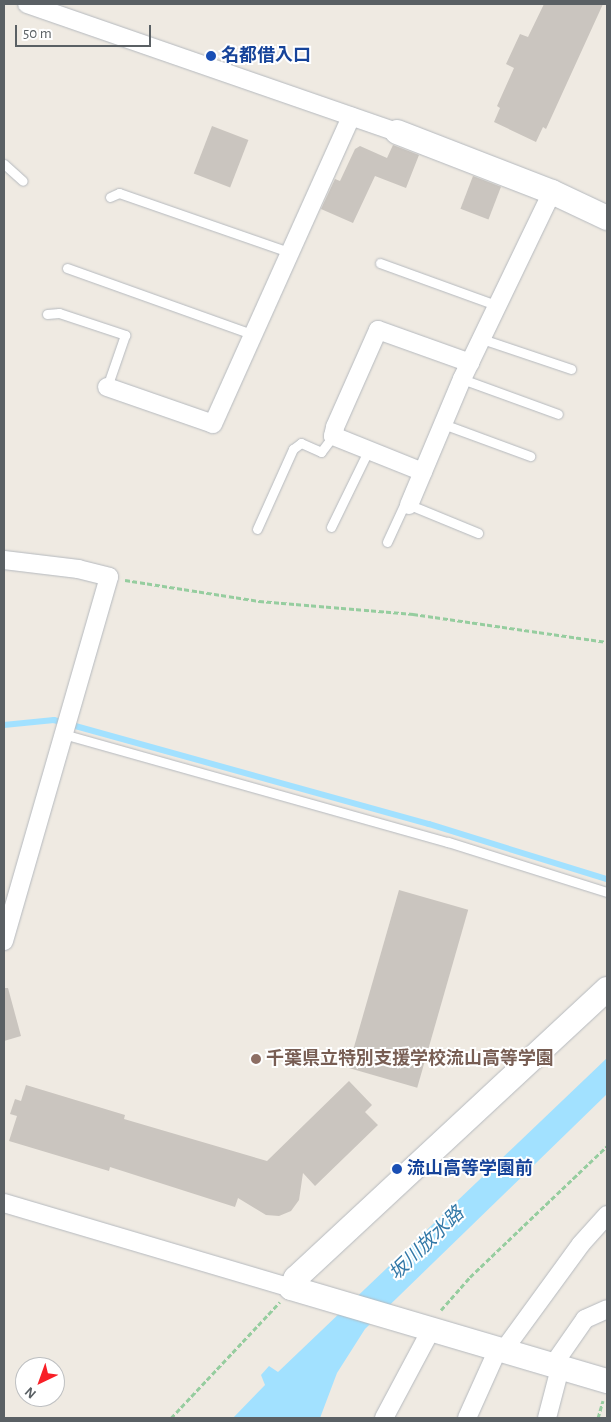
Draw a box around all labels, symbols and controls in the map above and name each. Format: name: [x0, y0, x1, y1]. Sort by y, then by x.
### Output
scale bar: [18, 15, 154, 47]
text: 50 m: [23, 26, 52, 41]
place label: 名都借入口: [221, 45, 311, 67]
marker: 名都借入口: [205, 50, 217, 62]
place label: 千葉県立特別支援学校流山高等学園: [266, 1048, 554, 1070]
marker: 千葉県立特別支援学校流山高等学園: [250, 1053, 262, 1065]
place label: 流山高等学園前: [407, 1158, 533, 1180]
marker: 流山高等学園前: [391, 1163, 403, 1175]
water label: 坂川放水路: [385, 1203, 469, 1285]
north arrow: [15, 1357, 65, 1407]
text: N: [22, 1384, 39, 1401]

